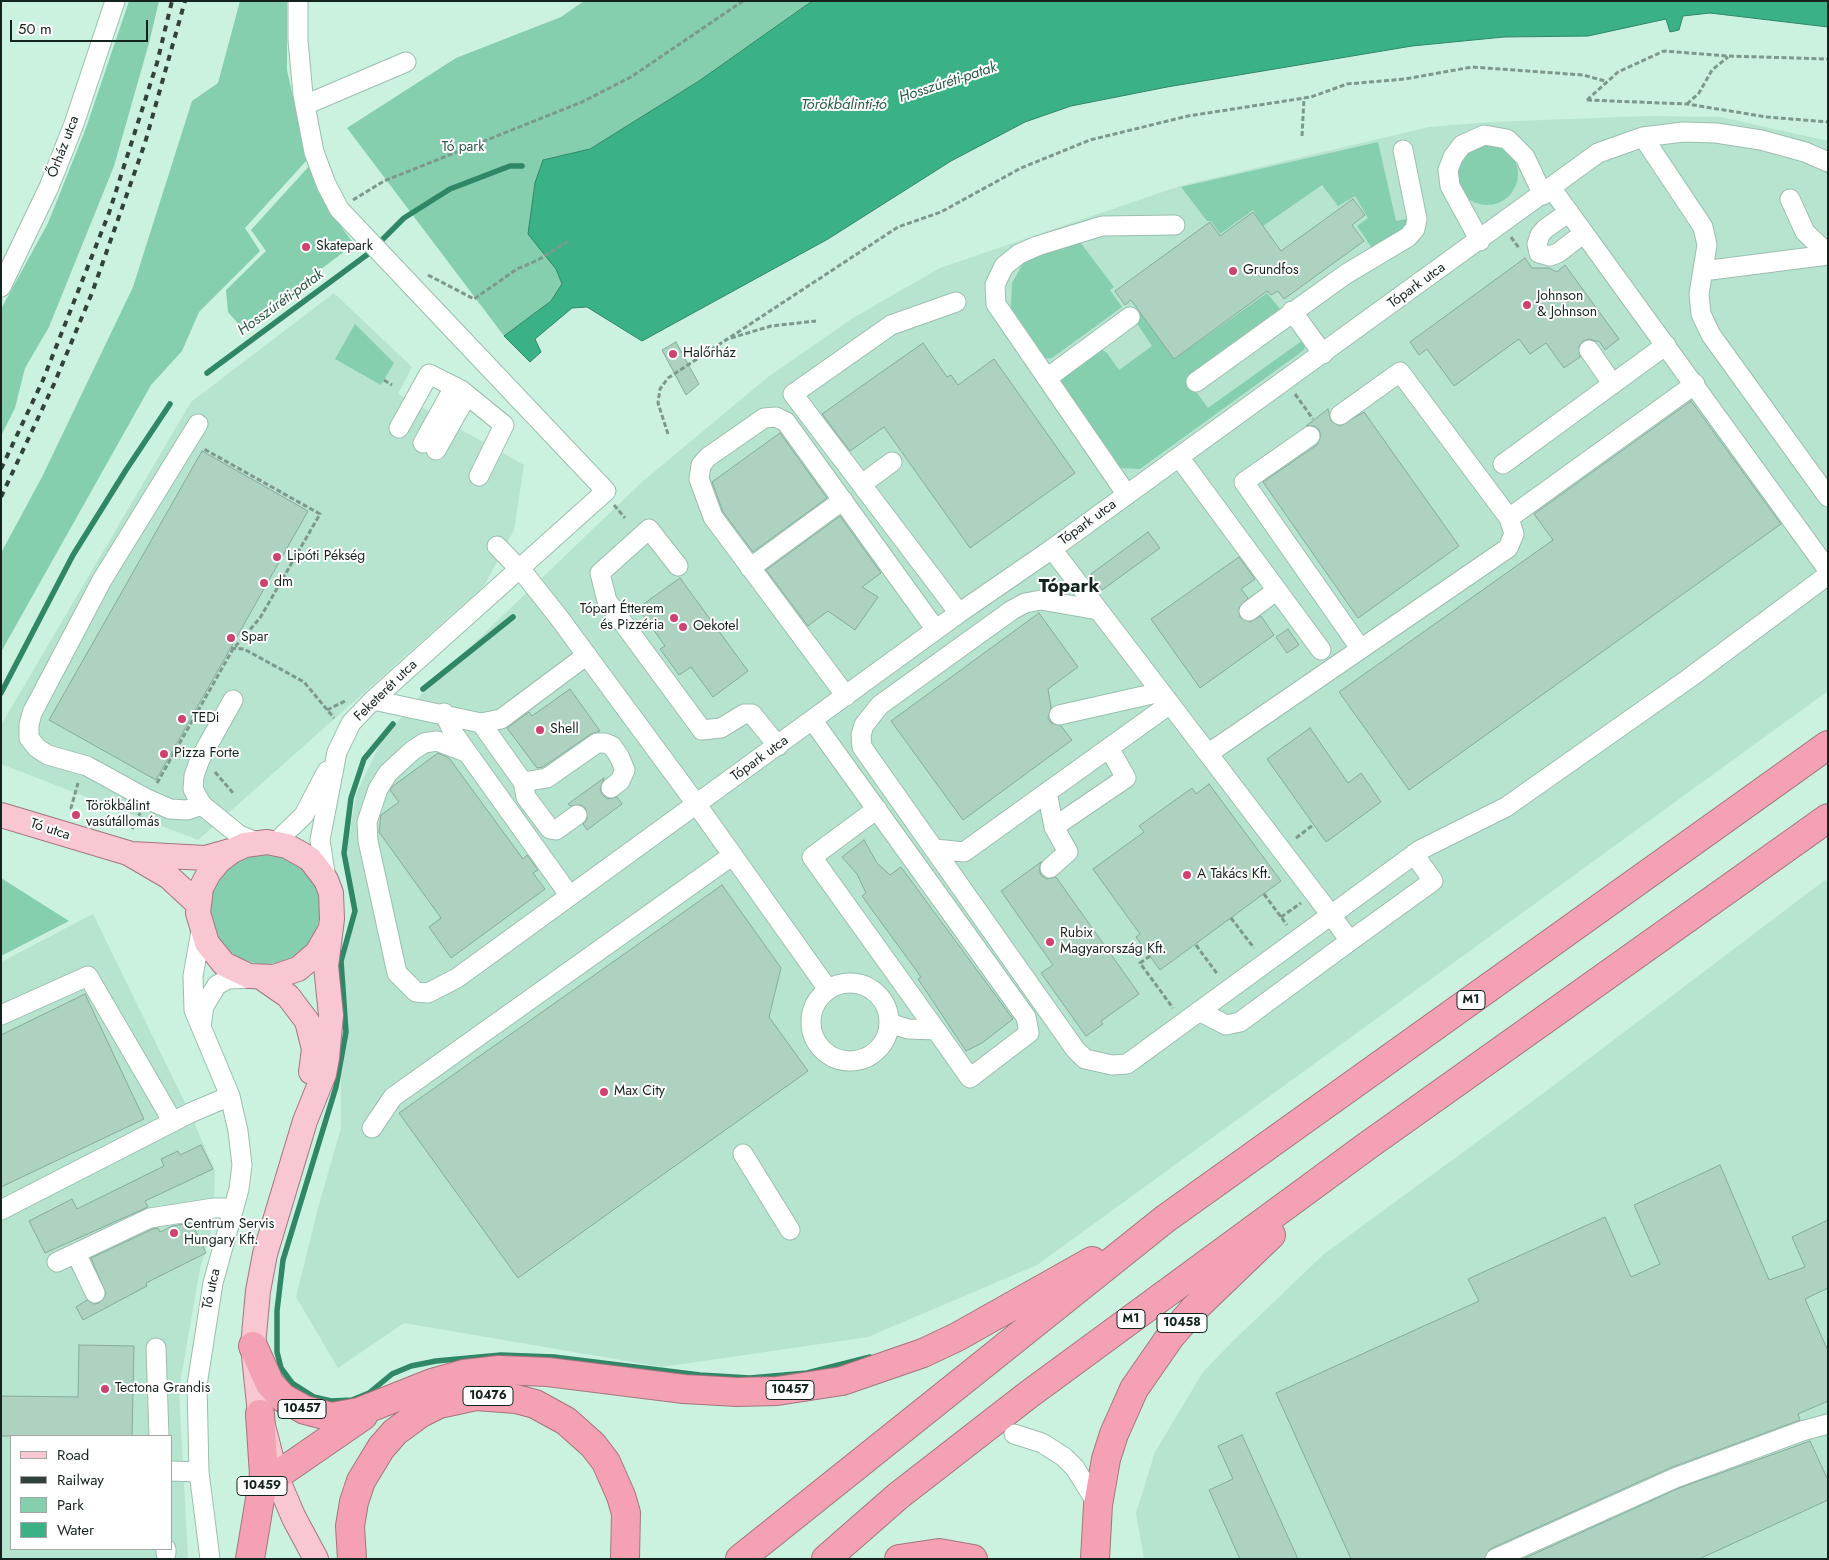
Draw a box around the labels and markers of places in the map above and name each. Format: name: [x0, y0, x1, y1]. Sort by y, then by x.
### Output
place label: Skatepark: [316, 239, 373, 255]
marker: Skatepark: [300, 241, 312, 253]
place label: Grundfos: [1243, 263, 1299, 279]
marker: Grundfos: [1227, 265, 1239, 277]
place label: Johnson & Johnson: [1537, 289, 1597, 322]
marker: Johnson & Johnson: [1521, 299, 1533, 311]
place label: Halőrház: [683, 346, 736, 362]
marker: Halőrház: [667, 348, 679, 360]
place label: Lipóti Pékség: [287, 549, 365, 565]
marker: Lipóti Pékség: [271, 551, 283, 563]
place label: dm: [274, 575, 293, 591]
marker: dm: [258, 577, 270, 589]
place label: Tópart Étterem és Pizzéria: [580, 602, 664, 634]
marker: Tópart Étterem és Pizzéria: [668, 612, 680, 624]
place label: Oekotel: [693, 619, 739, 635]
marker: Oekotel: [677, 621, 689, 633]
place label: Spar: [241, 630, 268, 646]
marker: Spar: [225, 632, 237, 644]
place label: TEDi: [192, 711, 219, 727]
marker: TEDi: [176, 713, 188, 725]
place label: Shell: [550, 722, 579, 738]
marker: Shell: [534, 724, 546, 736]
place label: Pizza Forte: [174, 746, 239, 762]
marker: Pizza Forte: [158, 748, 170, 760]
place label: Törökbálint vasútállomás: [86, 799, 159, 832]
marker: Törökbálint vasútállomás: [70, 809, 82, 821]
place label: A Takács Kft.: [1197, 867, 1271, 883]
marker: A Takács Kft.: [1181, 869, 1193, 881]
place label: Rubix Magyarország Kft.: [1060, 926, 1167, 959]
marker: Rubix Magyarország Kft.: [1044, 936, 1056, 948]
place label: Max City: [614, 1084, 665, 1100]
marker: Max City: [598, 1086, 610, 1098]
place label: Centrum Servis Hungary Kft.: [184, 1217, 274, 1250]
marker: Centrum Servis Hungary Kft.: [168, 1227, 180, 1239]
place label: Tectona Grandis: [115, 1381, 210, 1397]
marker: Tectona Grandis: [99, 1383, 111, 1395]

